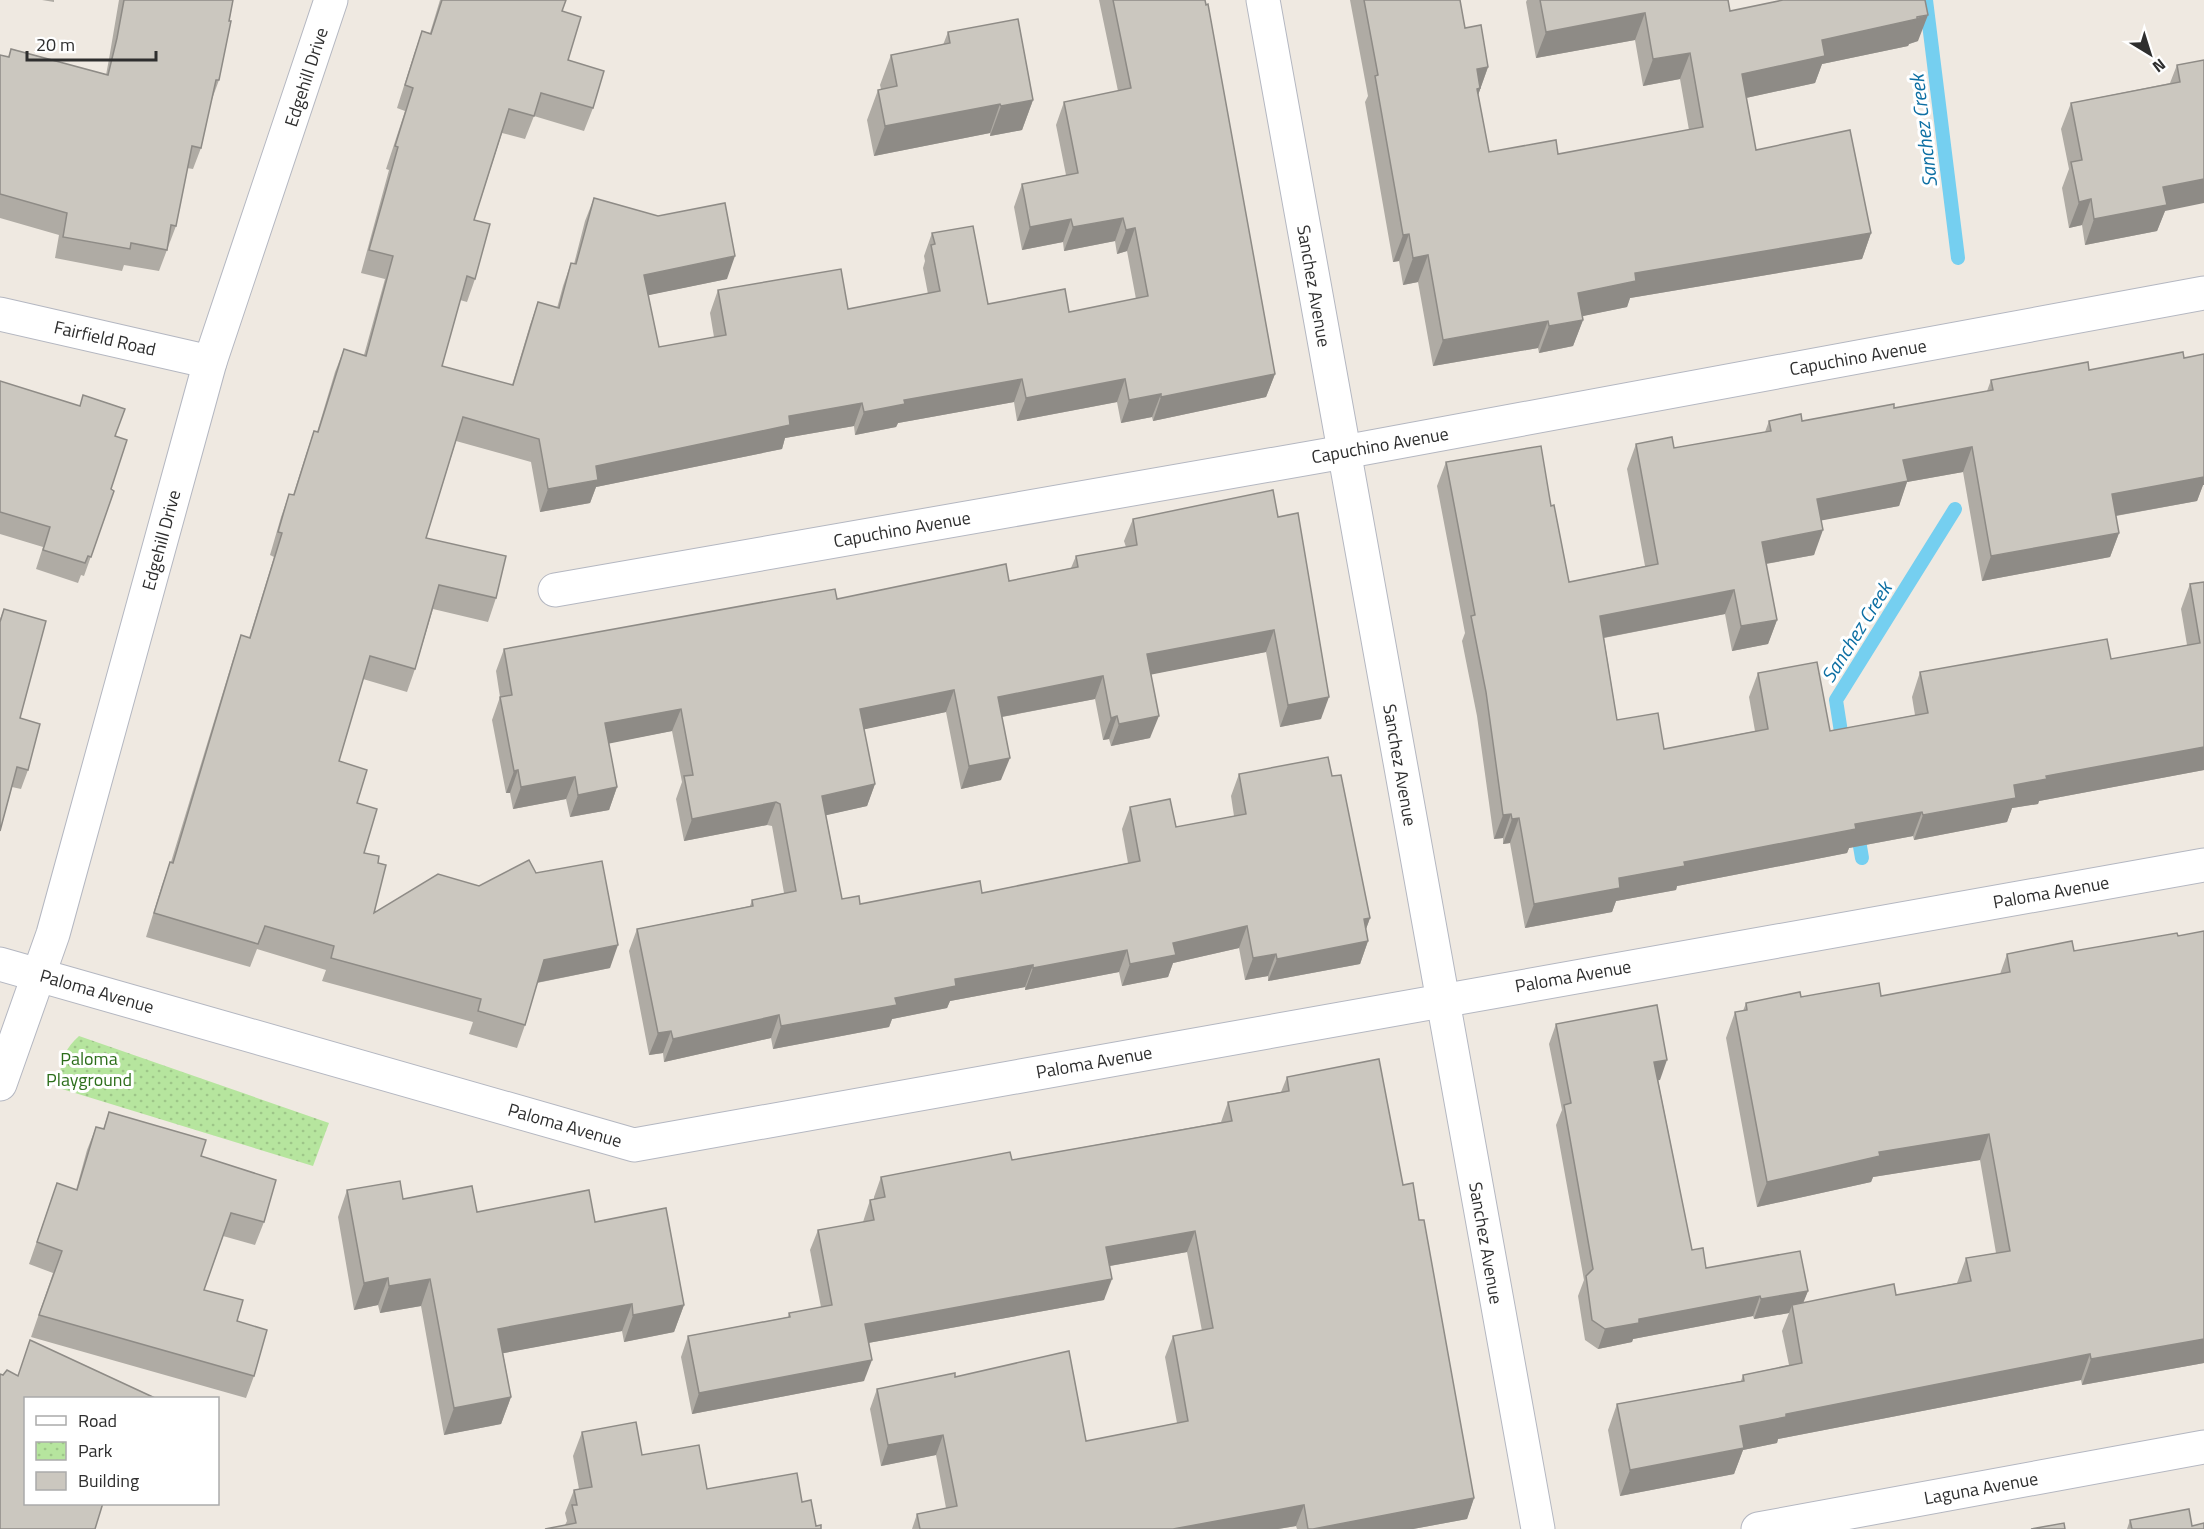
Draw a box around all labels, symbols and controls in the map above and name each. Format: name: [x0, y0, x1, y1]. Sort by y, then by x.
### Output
scale bar: [27, 24, 156, 62]
street label: Edgehill Drive: [277, 24, 335, 130]
north arrow: [2120, 24, 2180, 84]
text: 20 m: [36, 31, 75, 58]
text: N: [2147, 53, 2171, 79]
water label: Sanchez Creek: [1900, 71, 1945, 189]
street label: Sanchez Avenue: [1290, 223, 1338, 349]
street label: Fairfield Road: [51, 313, 159, 363]
street label: Capuchino Avenue: [1787, 332, 1929, 382]
street label: Capuchino Avenue: [1309, 420, 1451, 470]
street label: Edgehill Drive: [135, 487, 187, 593]
street label: Capuchino Avenue: [831, 504, 973, 554]
water label: Sanchez Creek: [1813, 574, 1900, 688]
street label: Sanchez Avenue: [1376, 702, 1424, 828]
street label: Paloma Avenue: [1991, 868, 2111, 916]
street label: Paloma Avenue: [1513, 952, 1633, 1000]
street label: Paloma Avenue: [37, 962, 157, 1020]
street label: Paloma Avenue: [1034, 1038, 1154, 1086]
park label: Paloma Playground: [46, 1045, 132, 1093]
street label: Paloma Avenue: [505, 1096, 625, 1154]
street label: Sanchez Avenue: [1462, 1180, 1510, 1306]
legend: [24, 1397, 219, 1505]
text: Road: [78, 1407, 117, 1434]
text: Park: [78, 1437, 113, 1464]
street label: Laguna Avenue: [1922, 1465, 2040, 1511]
text: Building: [78, 1467, 139, 1494]

